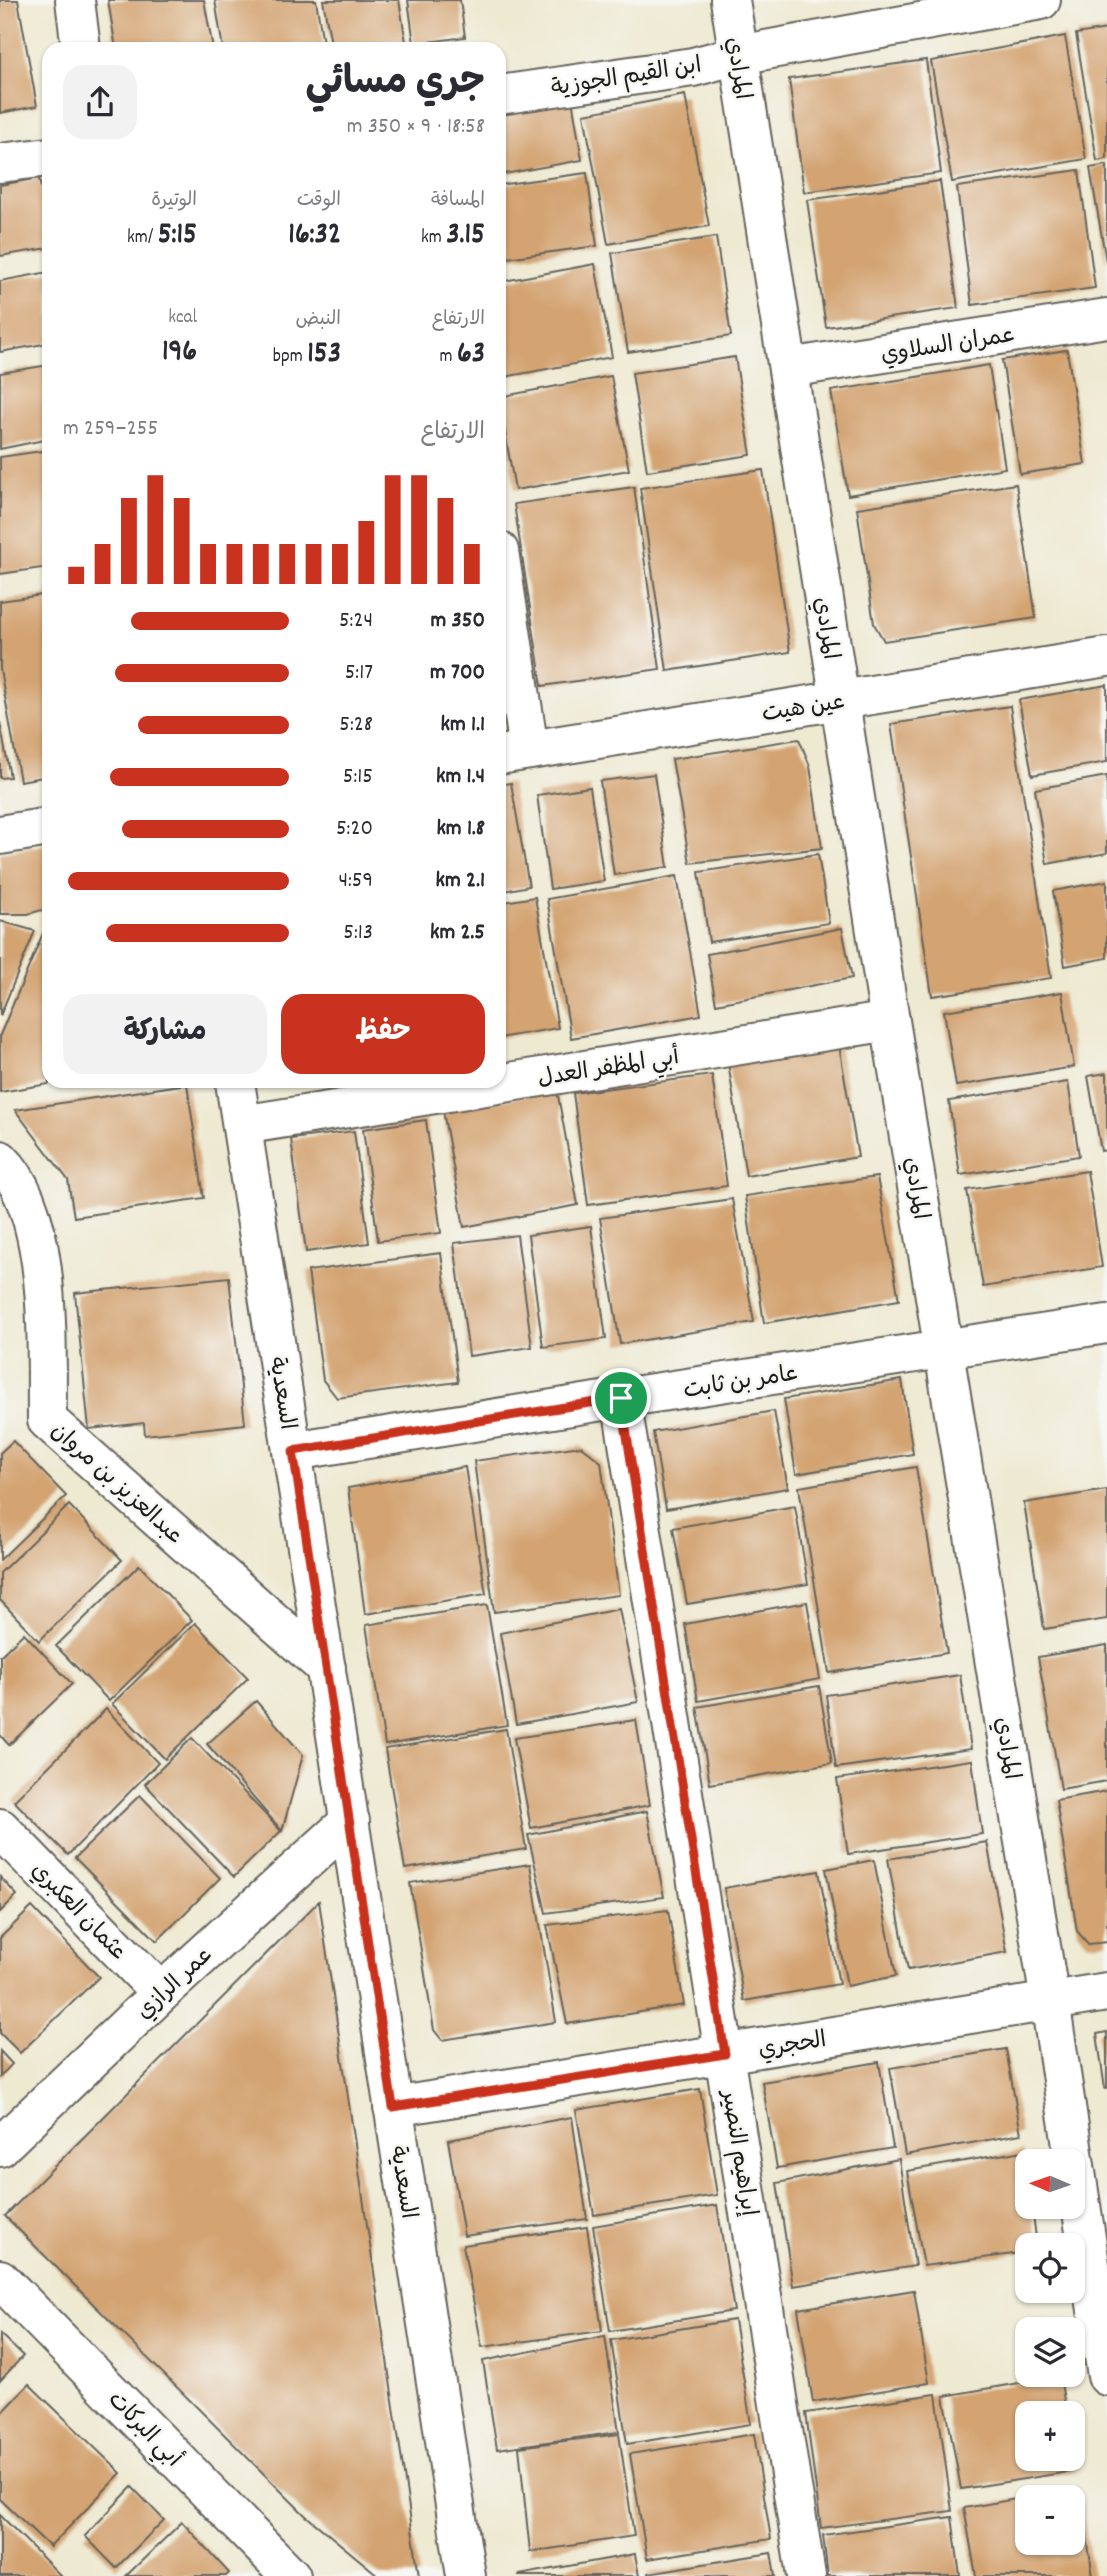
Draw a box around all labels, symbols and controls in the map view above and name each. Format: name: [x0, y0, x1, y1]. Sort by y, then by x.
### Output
street label: المرادي: [715, 35, 758, 102]
street label: ابن القيم الجوزية: [549, 50, 704, 107]
text: جري مسائي: [306, 57, 485, 112]
button: share: [63, 65, 137, 139]
text: 18:58 · 9 × 350 m: [347, 111, 485, 144]
text: الوتيرة: [151, 188, 197, 215]
text: الوقت: [297, 188, 341, 215]
text: المسافة: [431, 188, 485, 215]
text: 5:15: [158, 215, 197, 258]
text: 16:32: [288, 215, 341, 258]
text: 3.15: [446, 215, 485, 258]
text: /km: [127, 225, 158, 252]
text: km: [421, 225, 446, 252]
text: kcal: [168, 305, 197, 332]
text: النبض: [296, 307, 341, 334]
text: الارتفاع: [432, 307, 485, 334]
street label: عمران السلاوي: [879, 319, 1018, 373]
text: 196: [162, 332, 197, 375]
text: 153: [307, 334, 341, 377]
text: 63: [457, 334, 485, 377]
text: bpm: [273, 344, 307, 371]
text: m: [440, 344, 457, 371]
text: 255–259 m: [63, 413, 158, 446]
text: الارتفاع: [421, 417, 485, 450]
street label: المرادي: [803, 595, 846, 662]
text: 5:24: [339, 605, 373, 638]
text: 350 m: [431, 605, 485, 638]
text: 5:17: [345, 657, 373, 690]
text: 700 m: [430, 657, 485, 690]
street label: عين هيت: [760, 687, 847, 732]
text: 5:28: [339, 709, 373, 742]
text: 1.1 km: [441, 709, 485, 742]
text: 5:15: [343, 761, 373, 794]
text: 1.4 km: [436, 761, 485, 794]
text: 5:20: [336, 813, 373, 846]
text: 1.8 km: [436, 813, 485, 846]
text: 4:59: [338, 865, 373, 898]
text: 2.1 km: [436, 865, 485, 898]
text: 5:13: [343, 917, 373, 950]
text: 2.5 km: [430, 917, 485, 950]
button: مشاركة: [63, 994, 267, 1074]
button: حفظ: [281, 994, 485, 1074]
street label: أبي المظفر العدل: [535, 1041, 682, 1098]
street label: المرادي: [893, 1155, 936, 1222]
street label: السعدية: [258, 1355, 303, 1432]
street label: عامر بن ثابت: [681, 1358, 802, 1409]
pin: [591, 1368, 651, 1428]
icon: arrive: [602, 1379, 640, 1417]
street label: عبدالعزيز بن مروان: [42, 1416, 189, 1553]
street label: المرادي: [984, 1715, 1027, 1782]
street label: عثمان العكبري: [22, 1856, 133, 1969]
street label: عمر الرازي: [130, 1940, 221, 2029]
street label: الحجري: [756, 2025, 829, 2068]
street label: إبراهيم النصير: [711, 2086, 764, 2219]
street label: السعدية: [379, 2144, 424, 2221]
north arrow: [1015, 2149, 1085, 2219]
map controls: [1015, 2149, 1085, 2555]
button: locate: [1015, 2233, 1085, 2303]
button: layers: [1015, 2317, 1085, 2387]
street label: أبي البركات: [98, 2384, 189, 2477]
button: +: [1015, 2401, 1085, 2471]
button: −: [1015, 2485, 1085, 2555]

